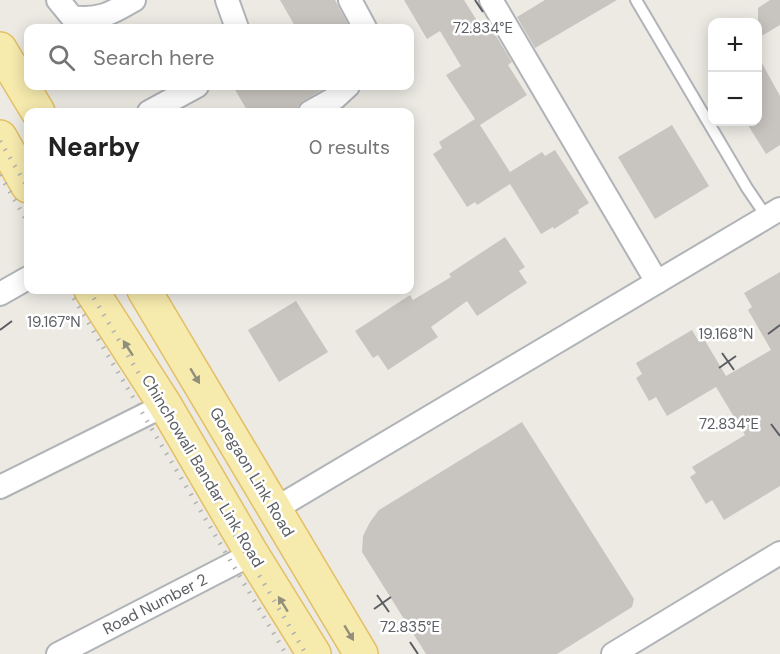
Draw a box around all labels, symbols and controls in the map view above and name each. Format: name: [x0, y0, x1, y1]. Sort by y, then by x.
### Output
text: 72.834°E: [453, 18, 513, 38]
map controls: [708, 18, 762, 126]
button: +: [708, 18, 762, 72]
search box: [24, 24, 414, 90]
icon: search: [45, 41, 78, 74]
text: Search here: [93, 43, 214, 72]
button: −: [708, 72, 762, 126]
text: Nearby: [48, 130, 140, 164]
text: 0 results: [309, 134, 390, 160]
text: 19.167°N: [27, 312, 81, 332]
text: 19.168°N: [698, 324, 754, 344]
one-way arrow: [123, 339, 134, 356]
one-way arrow: [190, 368, 201, 384]
street label: Chinchowali Bandar Link Road: [137, 371, 269, 571]
street label: Goregaon Link Road: [205, 403, 299, 541]
text: 72.834°E: [699, 414, 759, 434]
street label: Road Number 2: [99, 569, 211, 639]
one-way arrow: [278, 596, 289, 612]
text: 72.835°E: [380, 617, 440, 637]
one-way arrow: [343, 625, 354, 641]

